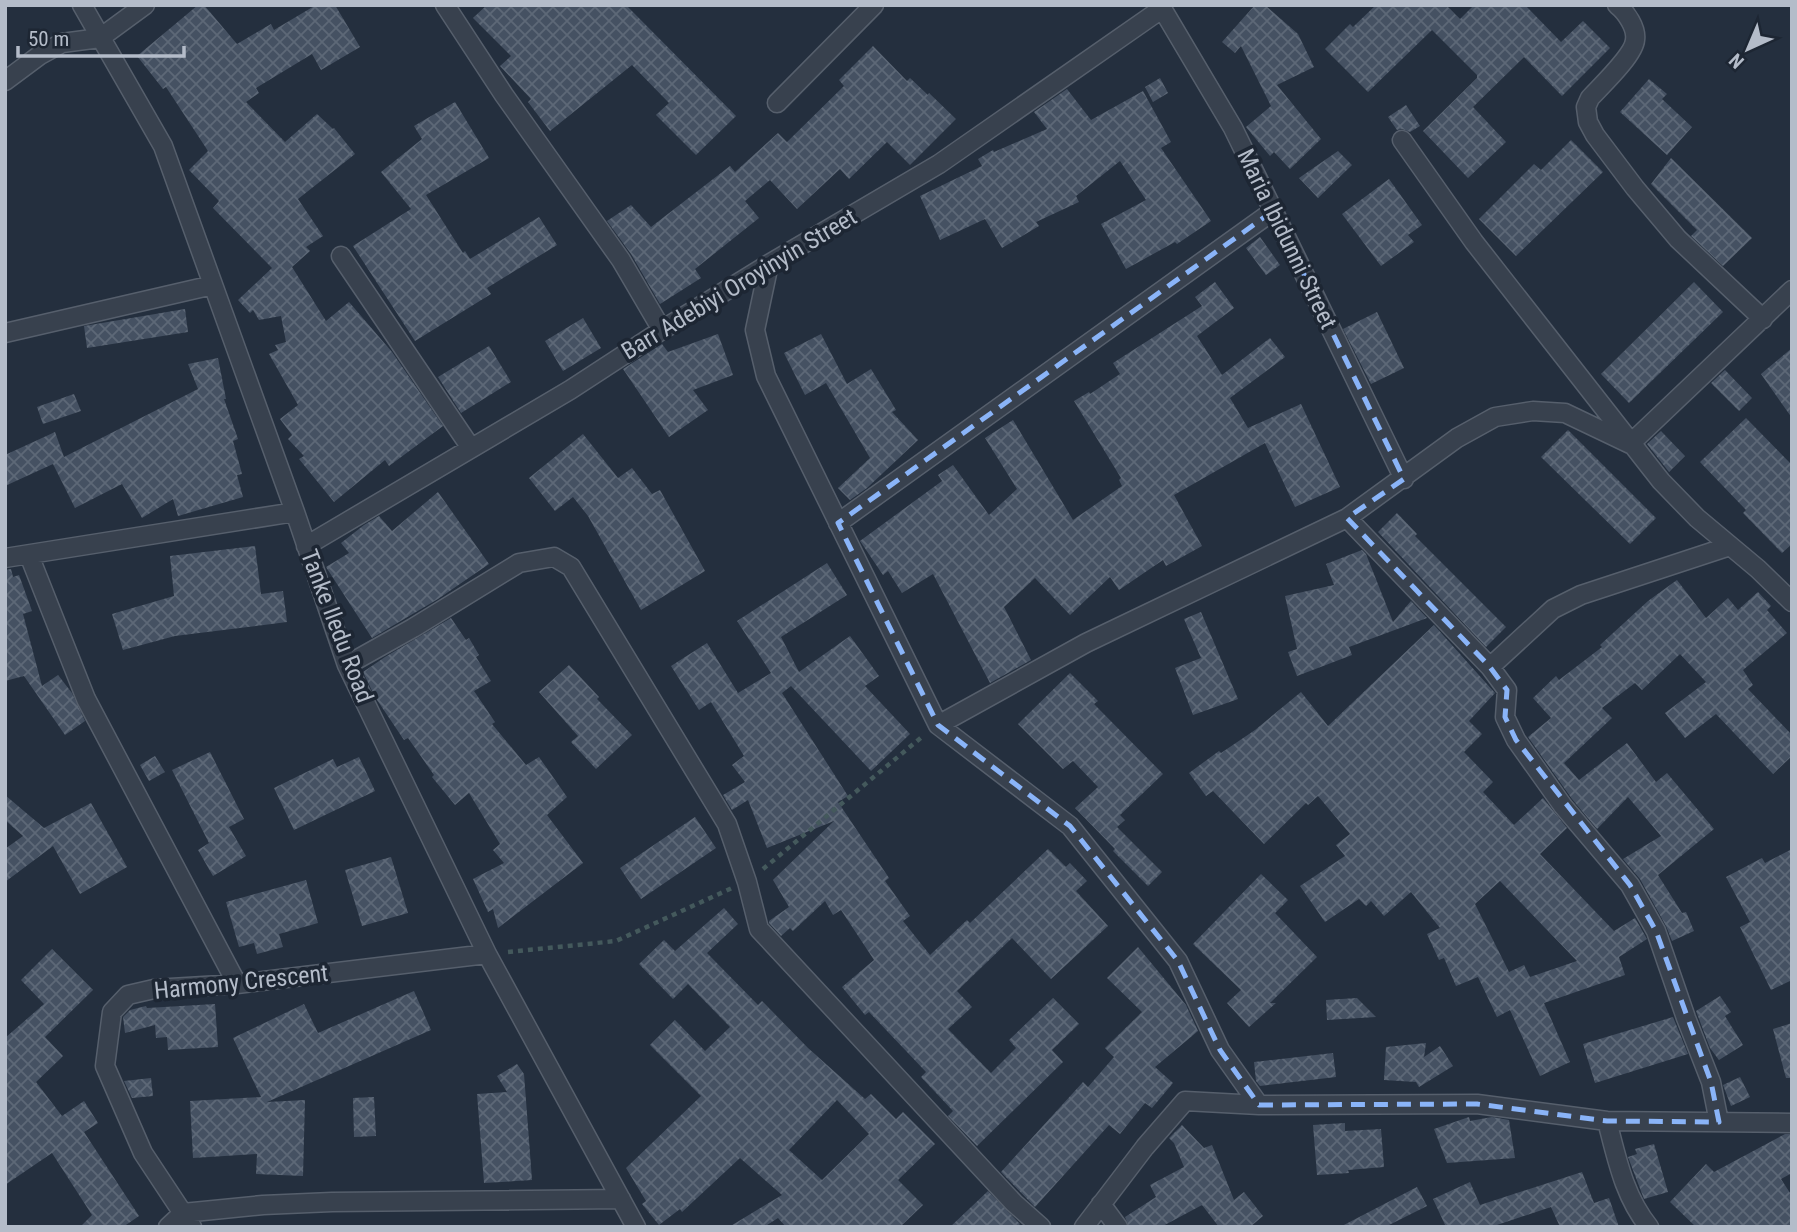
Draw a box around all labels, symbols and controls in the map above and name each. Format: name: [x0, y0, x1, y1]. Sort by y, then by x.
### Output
scale bar: [18, 14, 184, 58]
north arrow: [1713, 14, 1783, 84]
text: 50 m: [28, 27, 69, 51]
text: N: [1724, 49, 1749, 73]
street label: Maria Ibidunni Street: [1231, 144, 1343, 334]
street label: Barr Adebiyi Oroyinyin Street: [616, 203, 862, 365]
street label: Tanke Iledu Road: [295, 546, 379, 706]
street label: Harmony Crescent: [153, 959, 329, 1005]

